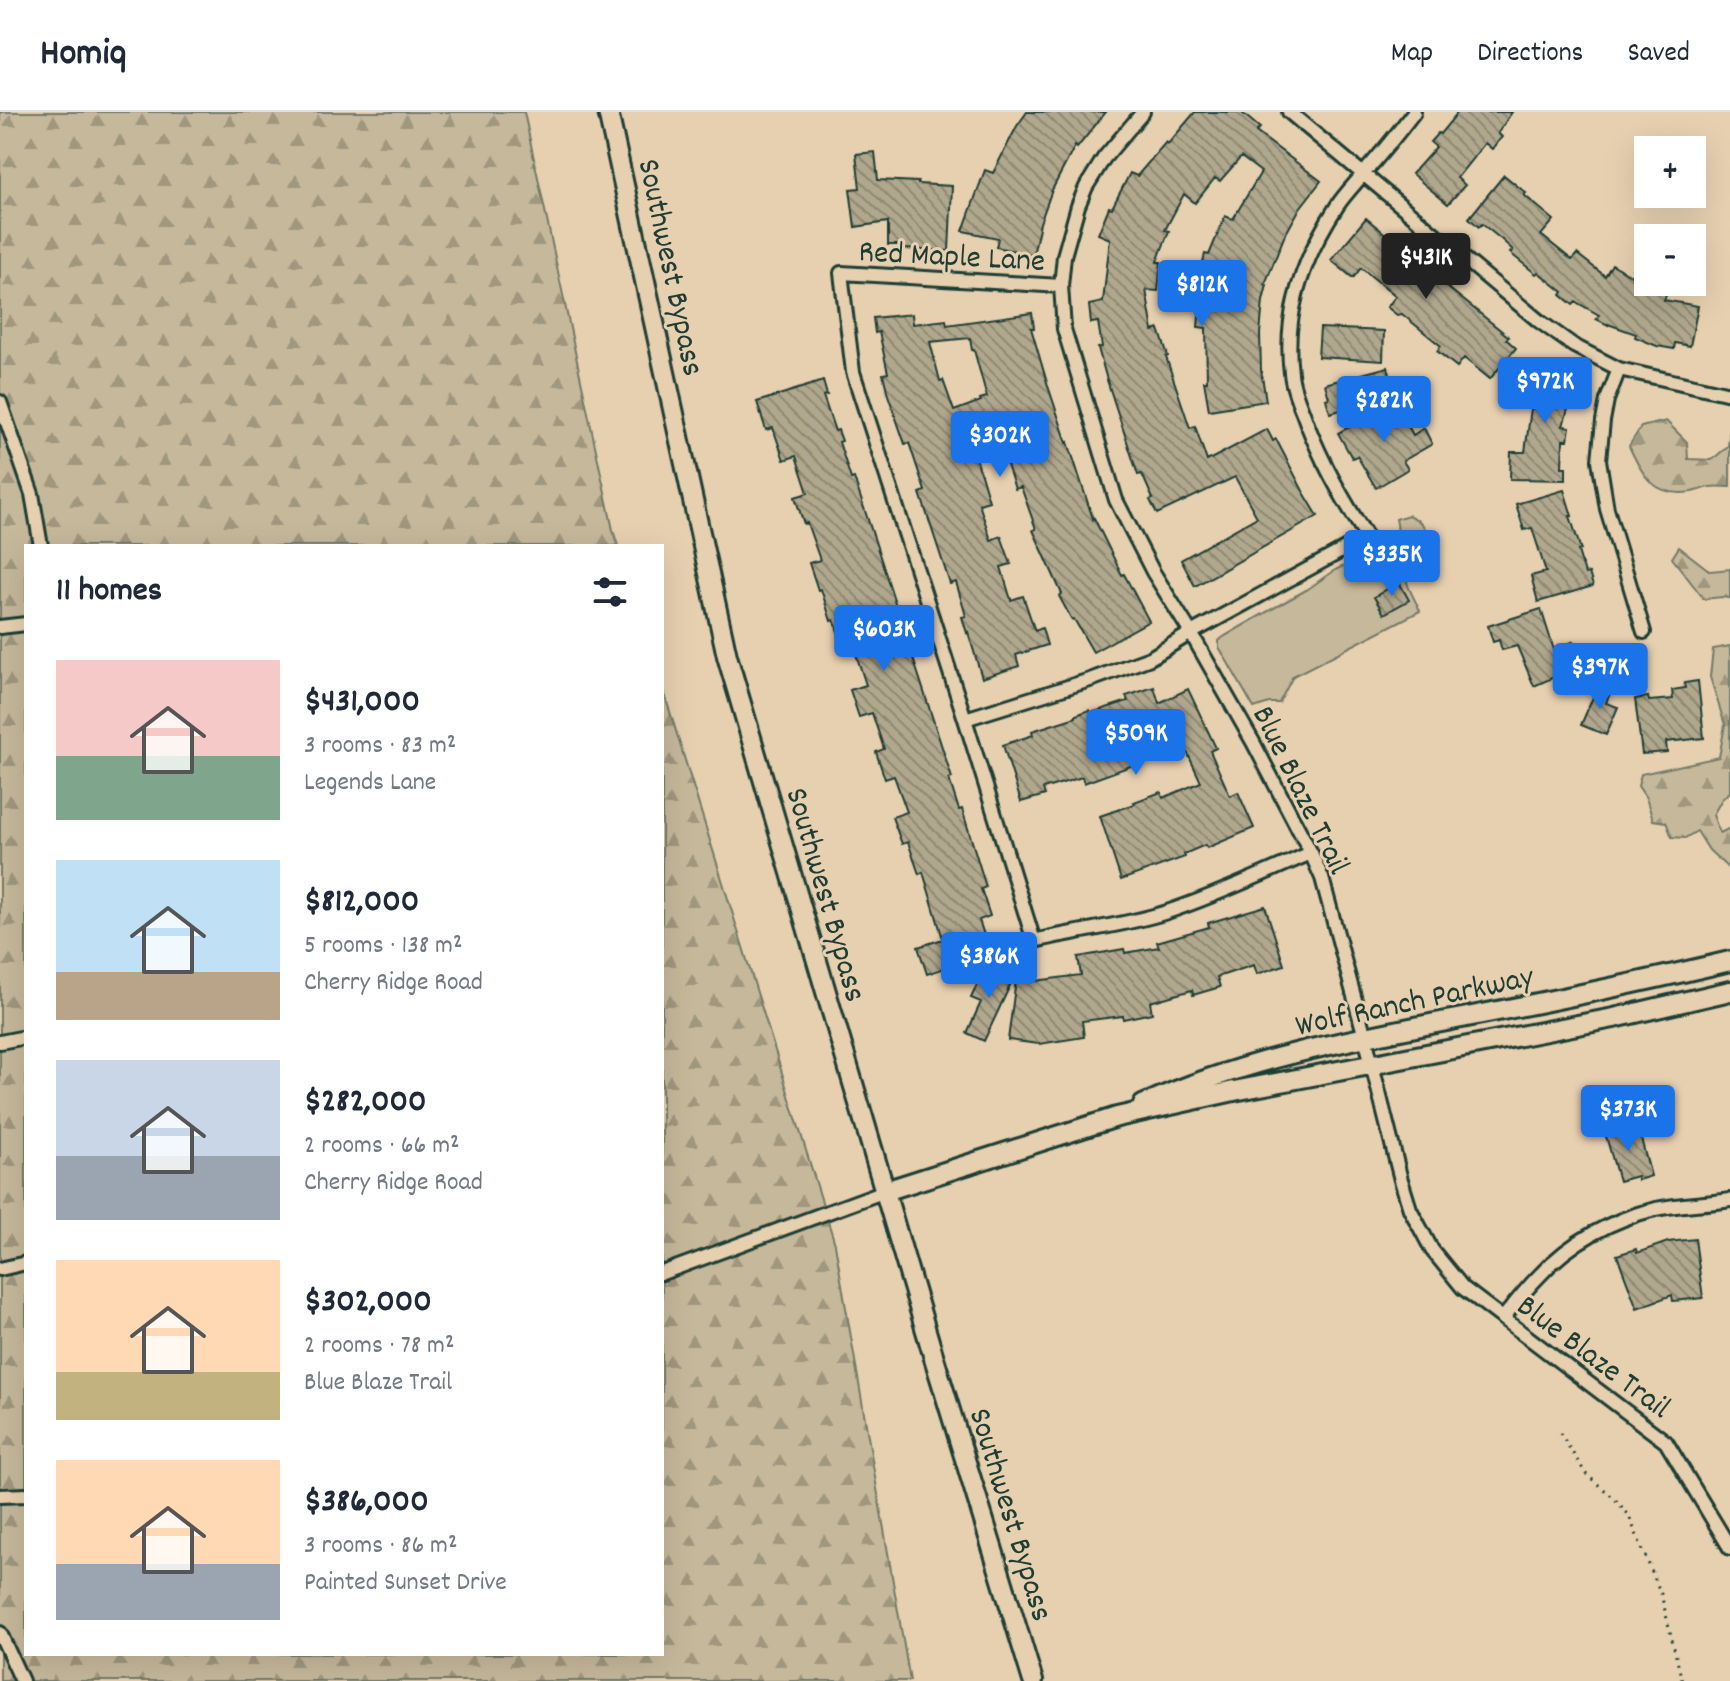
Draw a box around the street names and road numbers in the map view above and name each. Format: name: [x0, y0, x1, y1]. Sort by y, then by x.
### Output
street label: Southwest Bypass: [623, 155, 714, 381]
street label: Red Maple Lane: [857, 231, 1046, 287]
street label: Blue Blaze Trail: [1238, 699, 1359, 884]
street label: Southwest Bypass: [771, 783, 876, 1008]
street label: Wolf Ranch Parkway: [1292, 956, 1539, 1052]
street label: Blue Blaze Trail: [1505, 1286, 1679, 1433]
street label: Southwest Bypass: [954, 1403, 1062, 1628]

